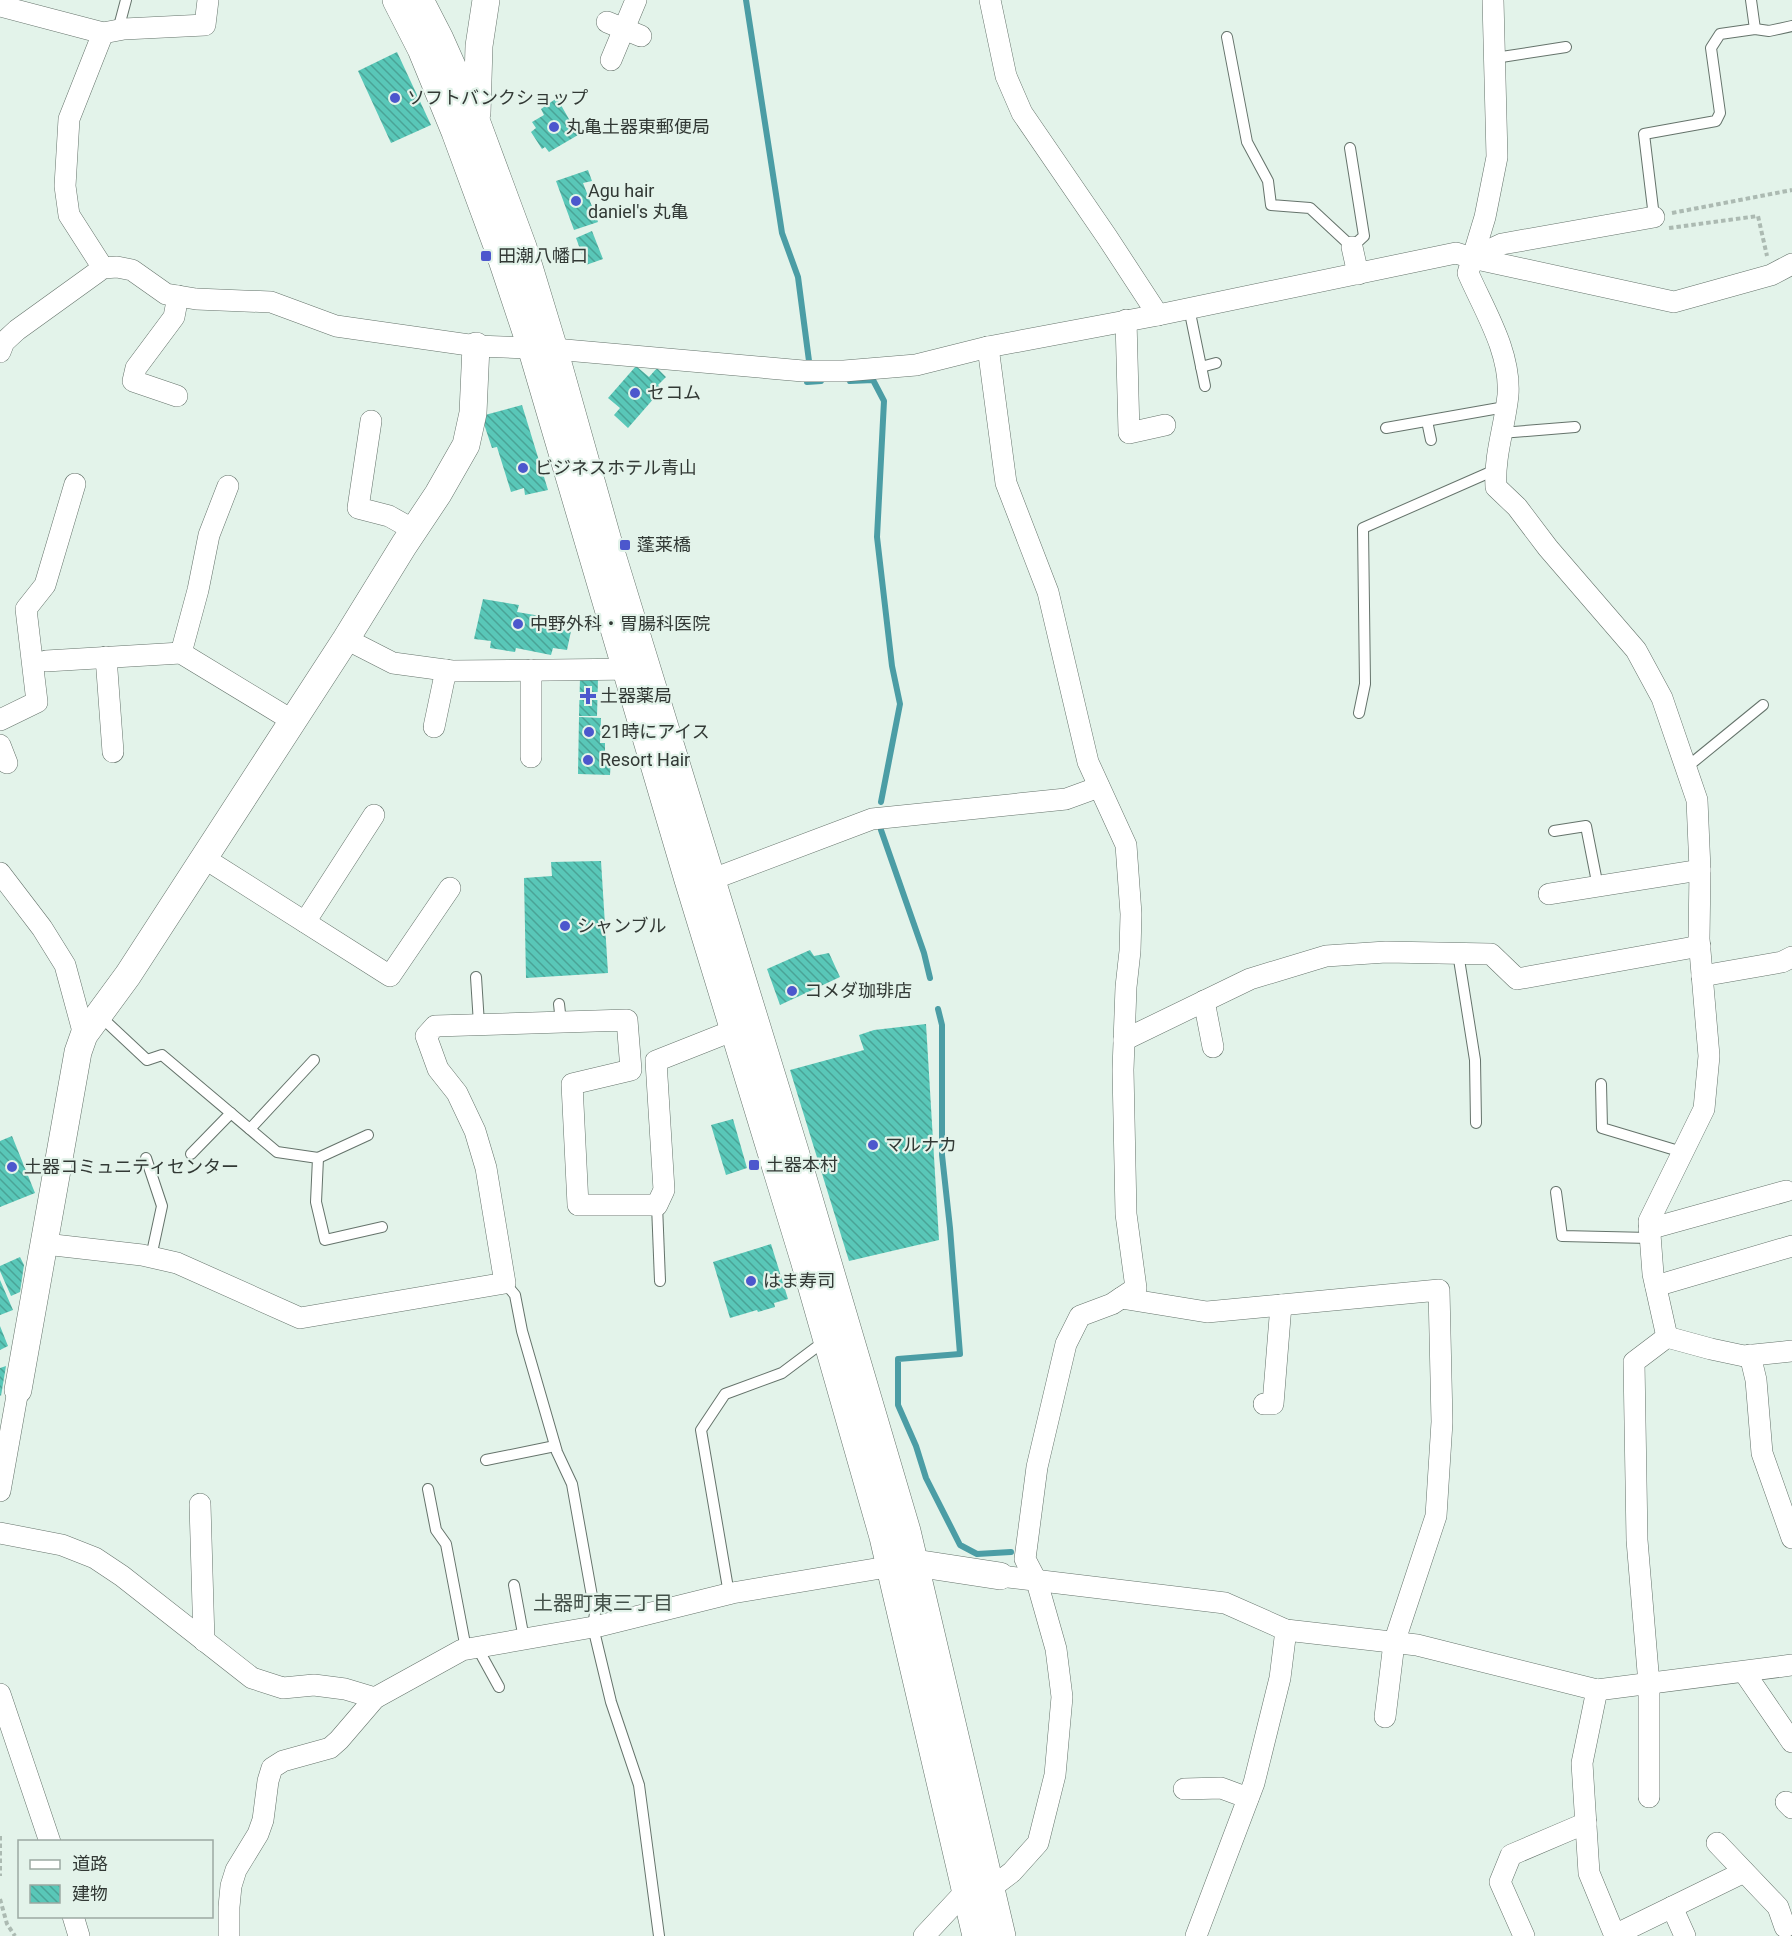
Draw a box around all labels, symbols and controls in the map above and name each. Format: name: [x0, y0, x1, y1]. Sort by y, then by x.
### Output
place label: ソフトバンクショップ: [407, 87, 588, 108]
marker: ソフトバンクショップ: [388, 91, 402, 105]
place label: 丸亀土器東郵便局: [566, 116, 710, 137]
marker: 丸亀土器東郵便局: [547, 120, 561, 134]
place label: Agu hair daniel's 丸亀: [588, 180, 688, 222]
marker: Agu hair daniel's 丸亀: [569, 194, 583, 208]
place label: 田潮八幡口: [498, 245, 588, 266]
marker: 田潮八幡口: [479, 249, 493, 263]
place label: セコム: [647, 382, 701, 403]
marker: セコム: [628, 386, 642, 400]
place label: ビジネスホテル青山: [535, 457, 697, 478]
marker: ビジネスホテル青山: [516, 461, 530, 475]
place label: 蓬莱橋: [637, 534, 691, 555]
marker: 蓬莱橋: [618, 538, 632, 552]
place label: 中野外科・胃腸科医院: [530, 613, 710, 634]
marker: 中野外科・胃腸科医院: [511, 617, 525, 631]
place label: 土器薬局: [600, 685, 672, 706]
marker: 土器薬局: [581, 689, 595, 703]
place label: 21時にアイス: [601, 721, 710, 742]
marker: 21時にアイス: [582, 725, 596, 739]
place label: Resort Hair: [600, 749, 690, 770]
marker: Resort Hair: [581, 753, 595, 767]
place label: シャンブル: [577, 915, 666, 936]
marker: シャンブル: [558, 919, 572, 933]
place label: コメダ珈琲店: [804, 980, 912, 1001]
marker: コメダ珈琲店: [785, 984, 799, 998]
place label: マルナカ: [885, 1134, 957, 1155]
marker: マルナカ: [866, 1138, 880, 1152]
place label: 土器本村: [766, 1154, 838, 1175]
place label: 土器コミュニティセンター: [24, 1156, 239, 1177]
marker: 土器本村: [747, 1158, 761, 1172]
marker: 土器コミュニティセンター: [5, 1160, 19, 1174]
place label: はま寿司: [763, 1270, 835, 1291]
marker: はま寿司: [744, 1274, 758, 1288]
district label: 土器町東三丁目: [533, 1591, 673, 1615]
legend: [18, 1840, 213, 1918]
text: 道路: [72, 1853, 108, 1874]
text: 建物: [72, 1883, 108, 1904]

